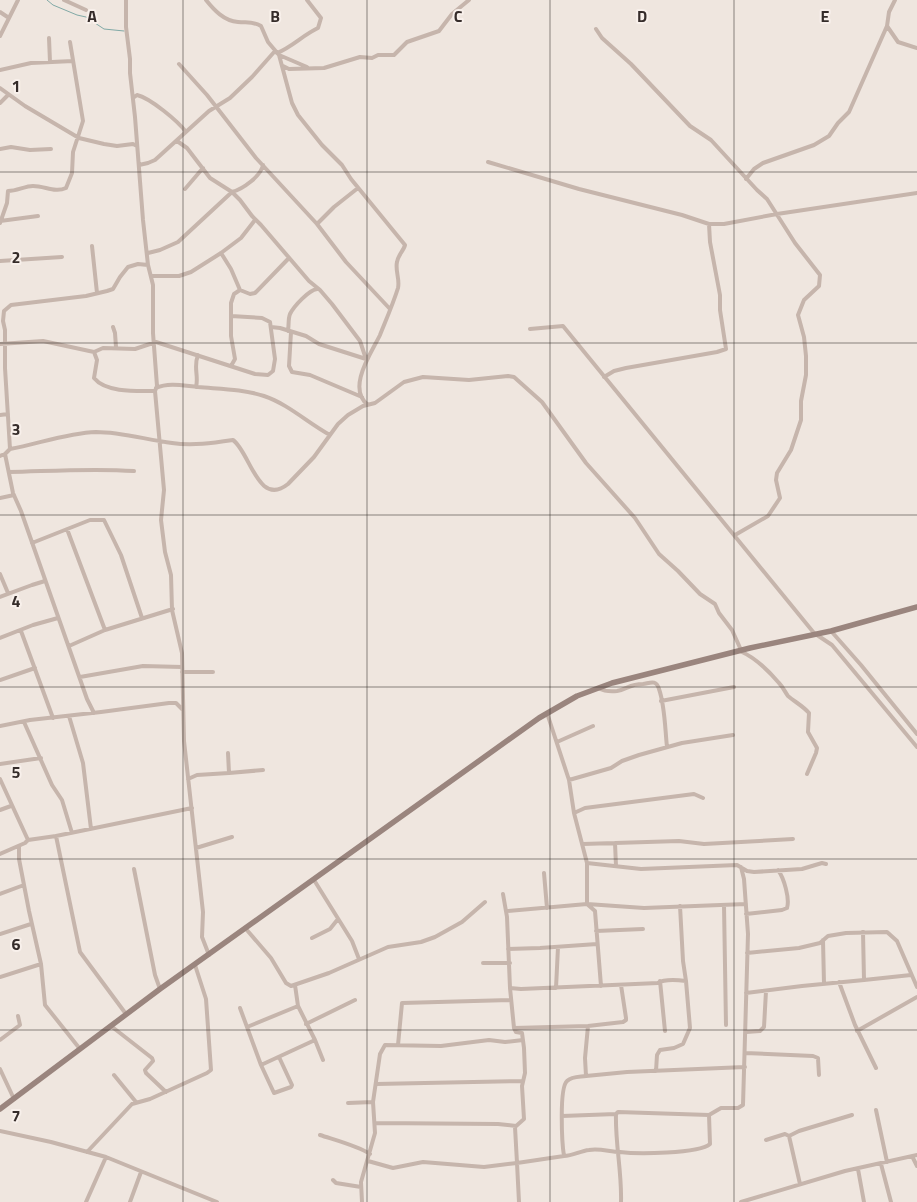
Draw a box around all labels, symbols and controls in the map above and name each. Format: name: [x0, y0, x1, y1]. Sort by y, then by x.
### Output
text: A: [87, 4, 97, 28]
text: B: [270, 4, 280, 28]
text: C: [454, 4, 463, 28]
text: D: [637, 4, 647, 28]
text: E: [821, 4, 830, 28]
text: 1: [12, 74, 20, 98]
text: 2: [12, 245, 20, 269]
text: 3: [12, 417, 20, 441]
text: 4: [12, 589, 21, 613]
text: 5: [12, 760, 21, 784]
text: 6: [12, 932, 21, 956]
text: 7: [12, 1104, 20, 1128]

